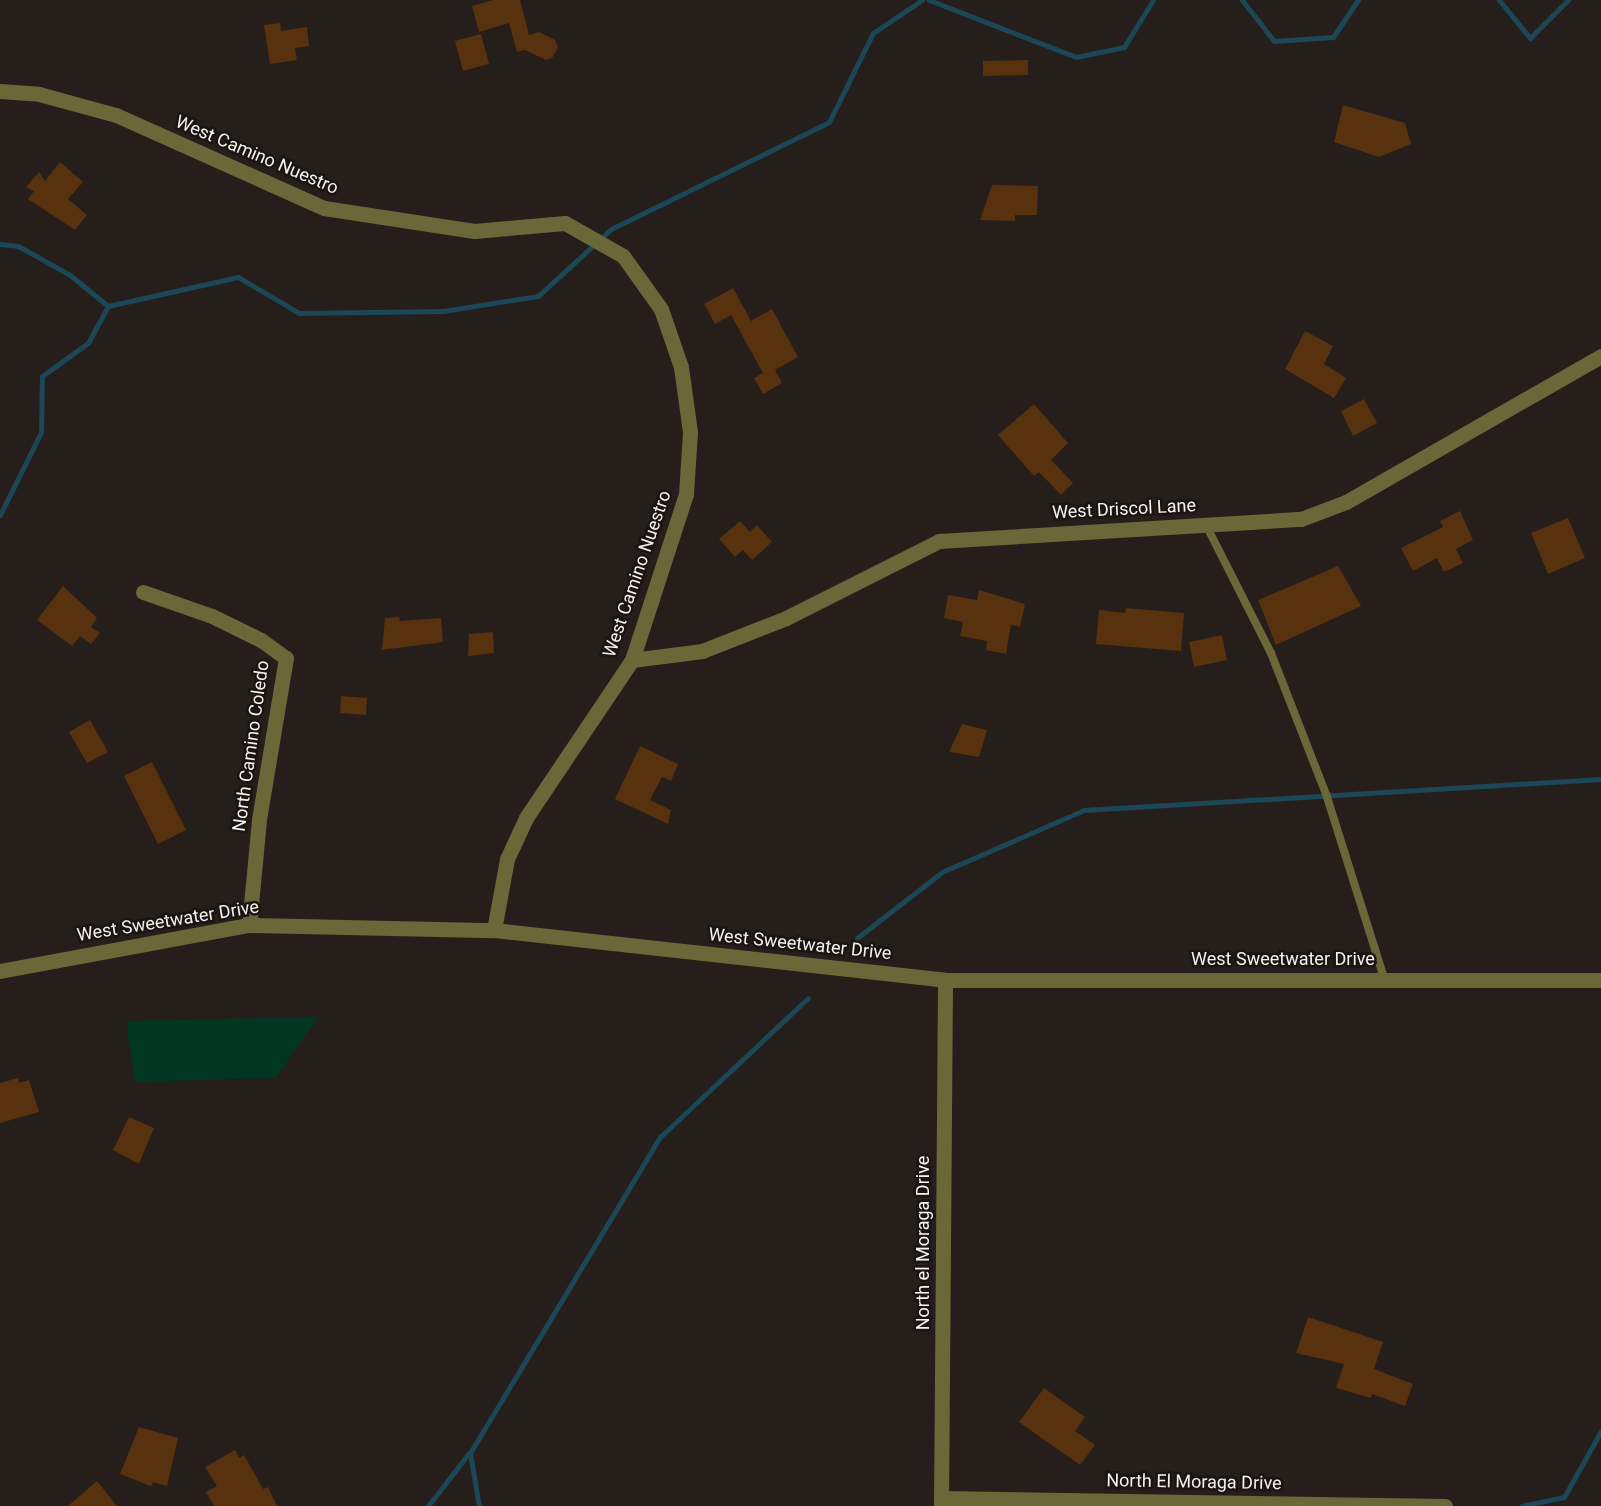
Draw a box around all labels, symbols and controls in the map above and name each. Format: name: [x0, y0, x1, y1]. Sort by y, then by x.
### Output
street label: West Camino Nuestro: [172, 111, 342, 199]
street label: West Camino Nuestro: [598, 488, 676, 660]
street label: West Driscol Lane: [1052, 494, 1196, 524]
street label: North Camino Coledo: [228, 659, 274, 833]
street label: West Sweetwater Drive: [76, 896, 260, 946]
street label: West Sweetwater Drive: [707, 924, 893, 964]
street label: West Sweetwater Drive: [1191, 948, 1375, 970]
street label: North el Moraga Drive: [912, 1156, 934, 1330]
street label: North El Moraga Drive: [1106, 1470, 1282, 1494]

